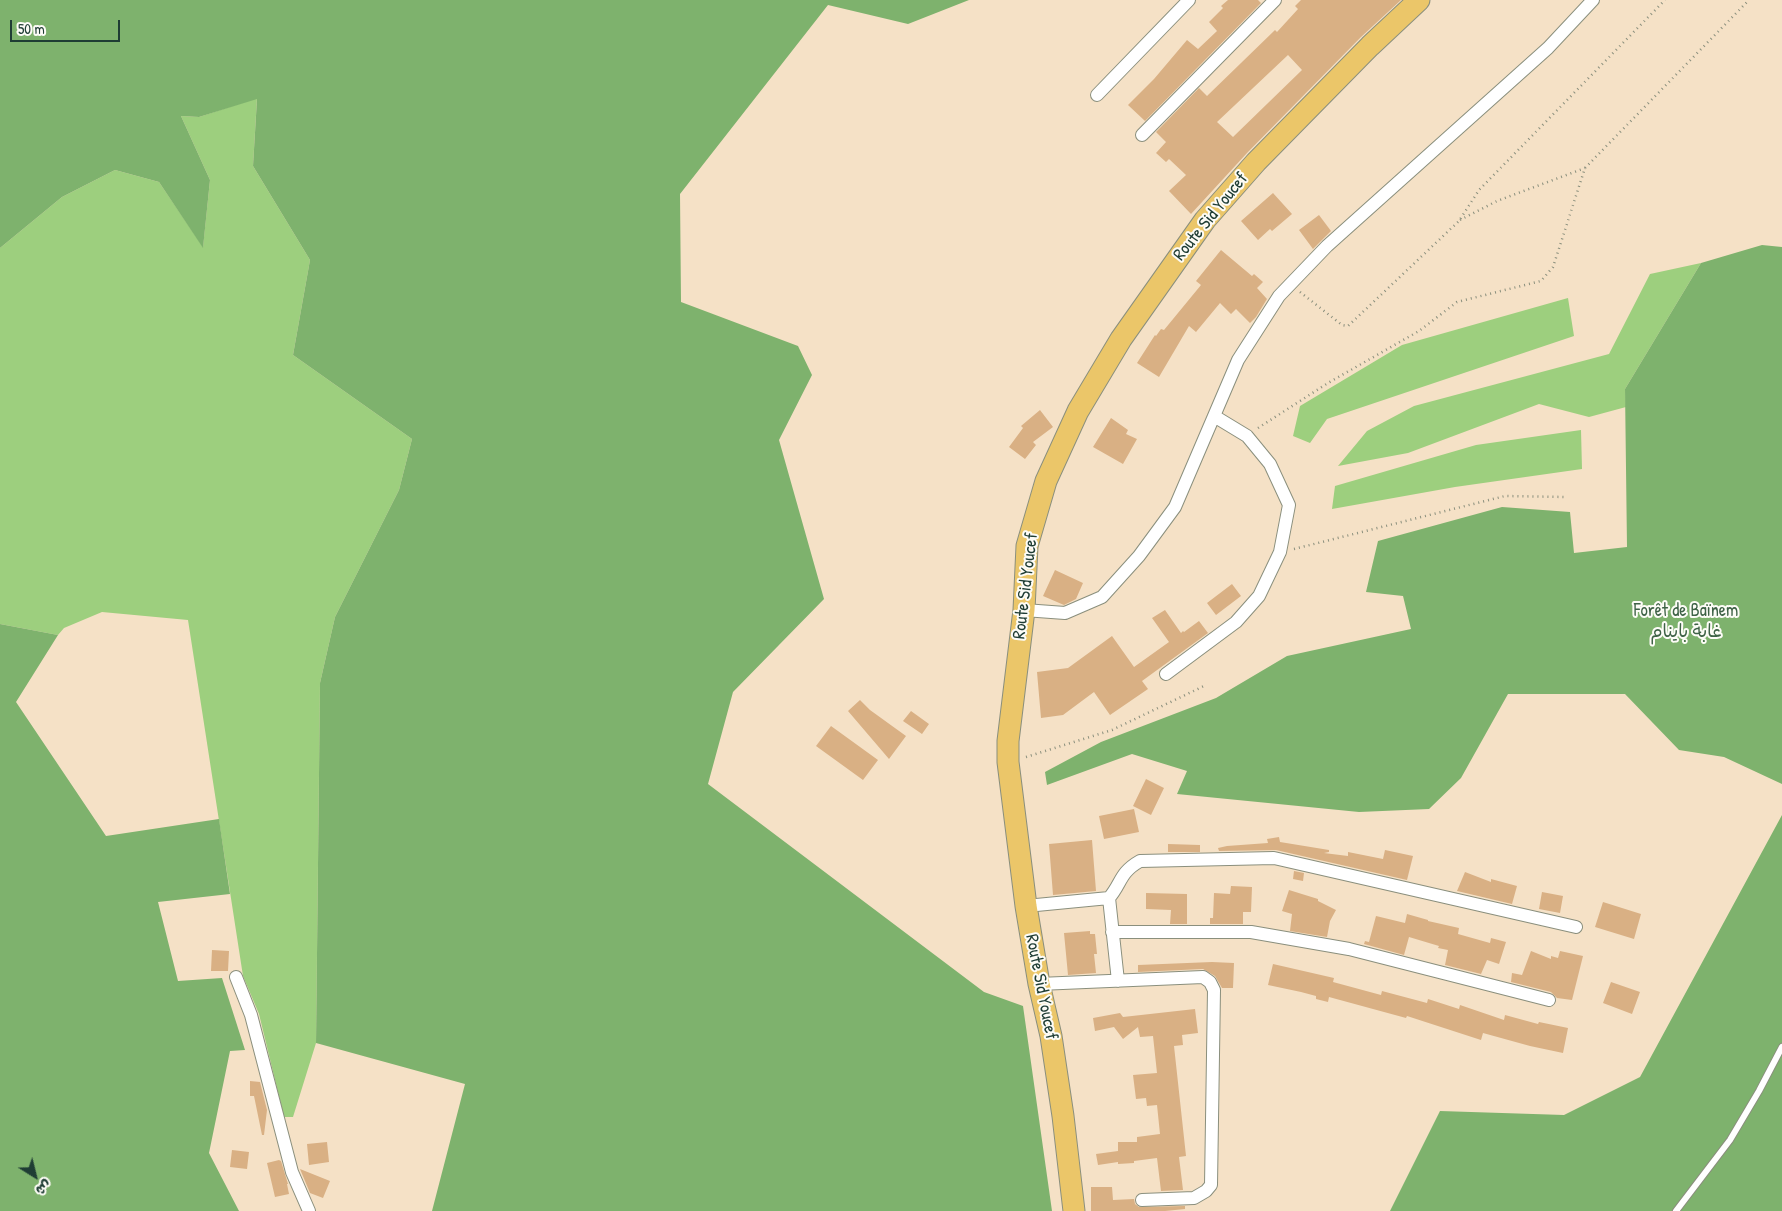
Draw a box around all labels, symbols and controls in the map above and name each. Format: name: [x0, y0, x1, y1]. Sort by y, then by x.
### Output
scale bar: [12, 10, 122, 42]
text: 50 m: [18, 18, 45, 39]
street label: Route Sid Youcef: [1169, 169, 1253, 265]
street label: Route Sid Youcef: [1009, 532, 1043, 640]
park label: Forêt de Baïnem غابة باينام: [1634, 600, 1738, 642]
street label: Route Sid Youcef: [1020, 933, 1062, 1041]
north arrow: [10, 1151, 60, 1201]
text: ش: [32, 1176, 56, 1201]

